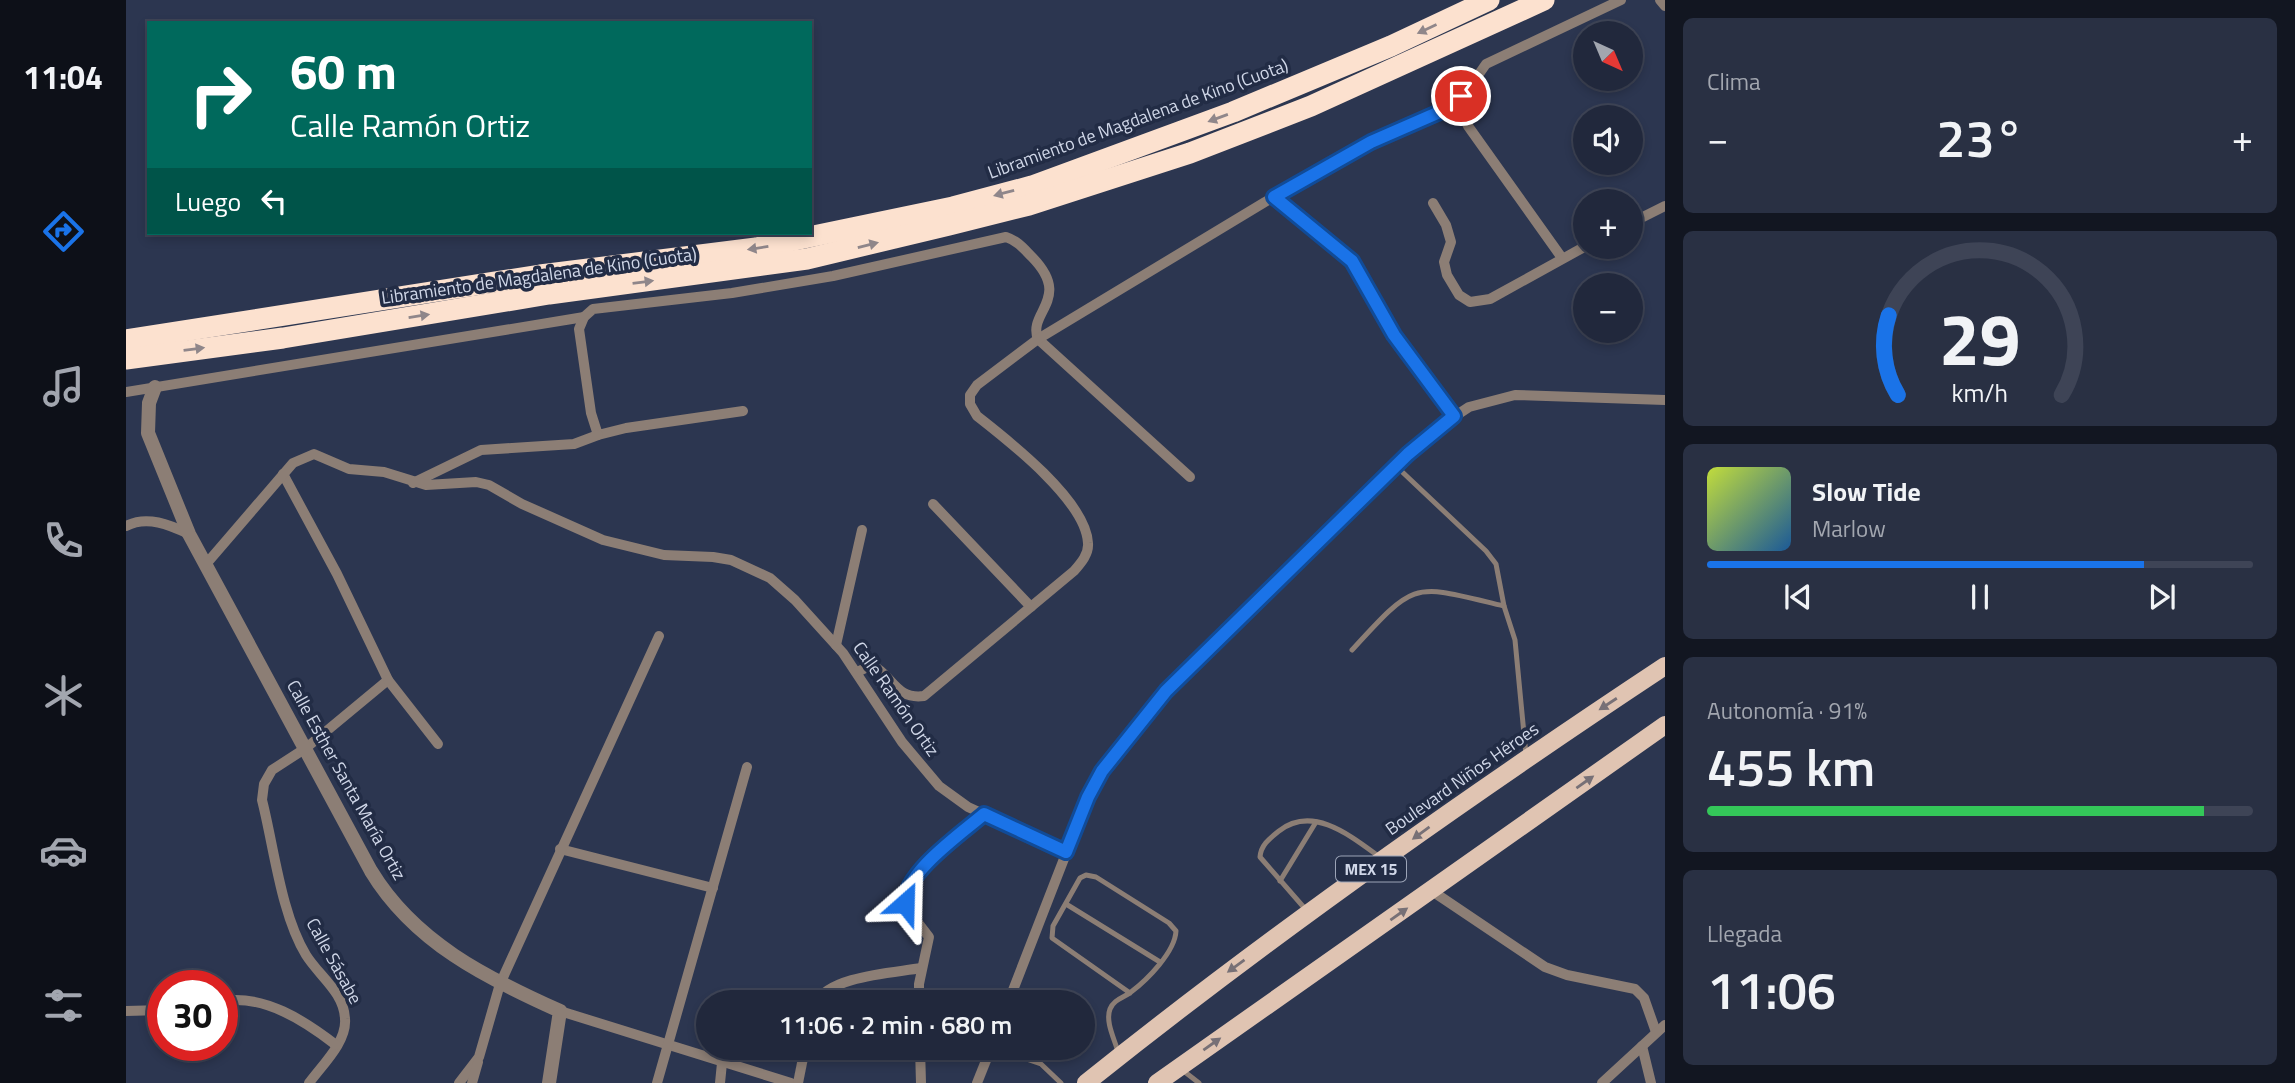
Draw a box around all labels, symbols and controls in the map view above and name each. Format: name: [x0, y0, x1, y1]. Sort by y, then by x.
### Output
north arrow: [1573, 21, 1643, 91]
map controls: [1573, 21, 1643, 343]
one-way arrow: [1417, 24, 1438, 35]
text: 60 m: [290, 33, 397, 108]
icon: right: [175, 49, 266, 140]
street label: Libramiento de Magdalena de Kino (Cuota): [984, 51, 1292, 186]
text: 11:04: [23, 53, 103, 101]
text: Clima: [1707, 64, 1761, 99]
pin: [1431, 66, 1491, 126]
icon: arrive: [1442, 77, 1480, 115]
text: 23°: [1936, 98, 2024, 177]
text: Calle Ramón Ortiz: [290, 101, 530, 149]
button: sound: [1573, 105, 1643, 175]
text: −: [1707, 109, 1728, 167]
text: +: [2232, 109, 2253, 167]
one-way arrow: [1207, 112, 1228, 123]
text: Luego: [175, 182, 241, 221]
icon: left: [255, 182, 293, 220]
one-way arrow: [993, 189, 1014, 199]
button: +: [1573, 189, 1643, 259]
icon: directions: [39, 207, 88, 256]
one-way arrow: [857, 239, 879, 250]
street label: Libramiento de Magdalena de Kino (Cuota): [379, 240, 698, 311]
one-way arrow: [746, 243, 768, 254]
button: −: [1573, 273, 1643, 343]
one-way arrow: [633, 277, 655, 288]
text: 29: [1939, 283, 2021, 393]
one-way arrow: [408, 310, 430, 321]
one-way arrow: [183, 344, 205, 355]
icon: music: [39, 362, 88, 411]
text: km/h: [1952, 373, 2008, 411]
text: Slow Tide: [1812, 472, 1921, 511]
text: Marlow: [1812, 511, 1886, 546]
icon: phone: [39, 516, 88, 565]
icon: previous: [1779, 578, 1817, 616]
icon: pause: [1961, 578, 1999, 616]
icon: next: [2143, 578, 2181, 616]
street label: Calle Ramón Ortiz: [847, 636, 946, 762]
icon: climate: [39, 671, 88, 720]
street label: Calle Esther Santa María Ortiz: [280, 675, 413, 885]
text: Autonomía · 91%: [1707, 693, 1867, 728]
one-way arrow: [1599, 697, 1617, 711]
street label: Boulevard Niños Héroes: [1379, 715, 1544, 842]
text: 455 km: [1707, 727, 1875, 806]
one-way arrow: [1576, 775, 1594, 789]
icon: car: [39, 826, 88, 875]
one-way arrow: [1412, 826, 1430, 840]
road number: MEX 15: [1336, 856, 1406, 882]
position arrow: [868, 866, 942, 940]
one-way arrow: [1390, 907, 1408, 921]
street label: Calle Sásabe: [300, 913, 369, 1009]
text: Llegada: [1707, 916, 1782, 951]
text: 11:06: [1707, 950, 1836, 1029]
one-way arrow: [1227, 959, 1245, 973]
speed limit sign: 30: [147, 970, 238, 1061]
icon: filters: [39, 981, 88, 1030]
text: 11:06 · 2 min · 680 m: [779, 1005, 1012, 1044]
one-way arrow: [1203, 1037, 1221, 1051]

